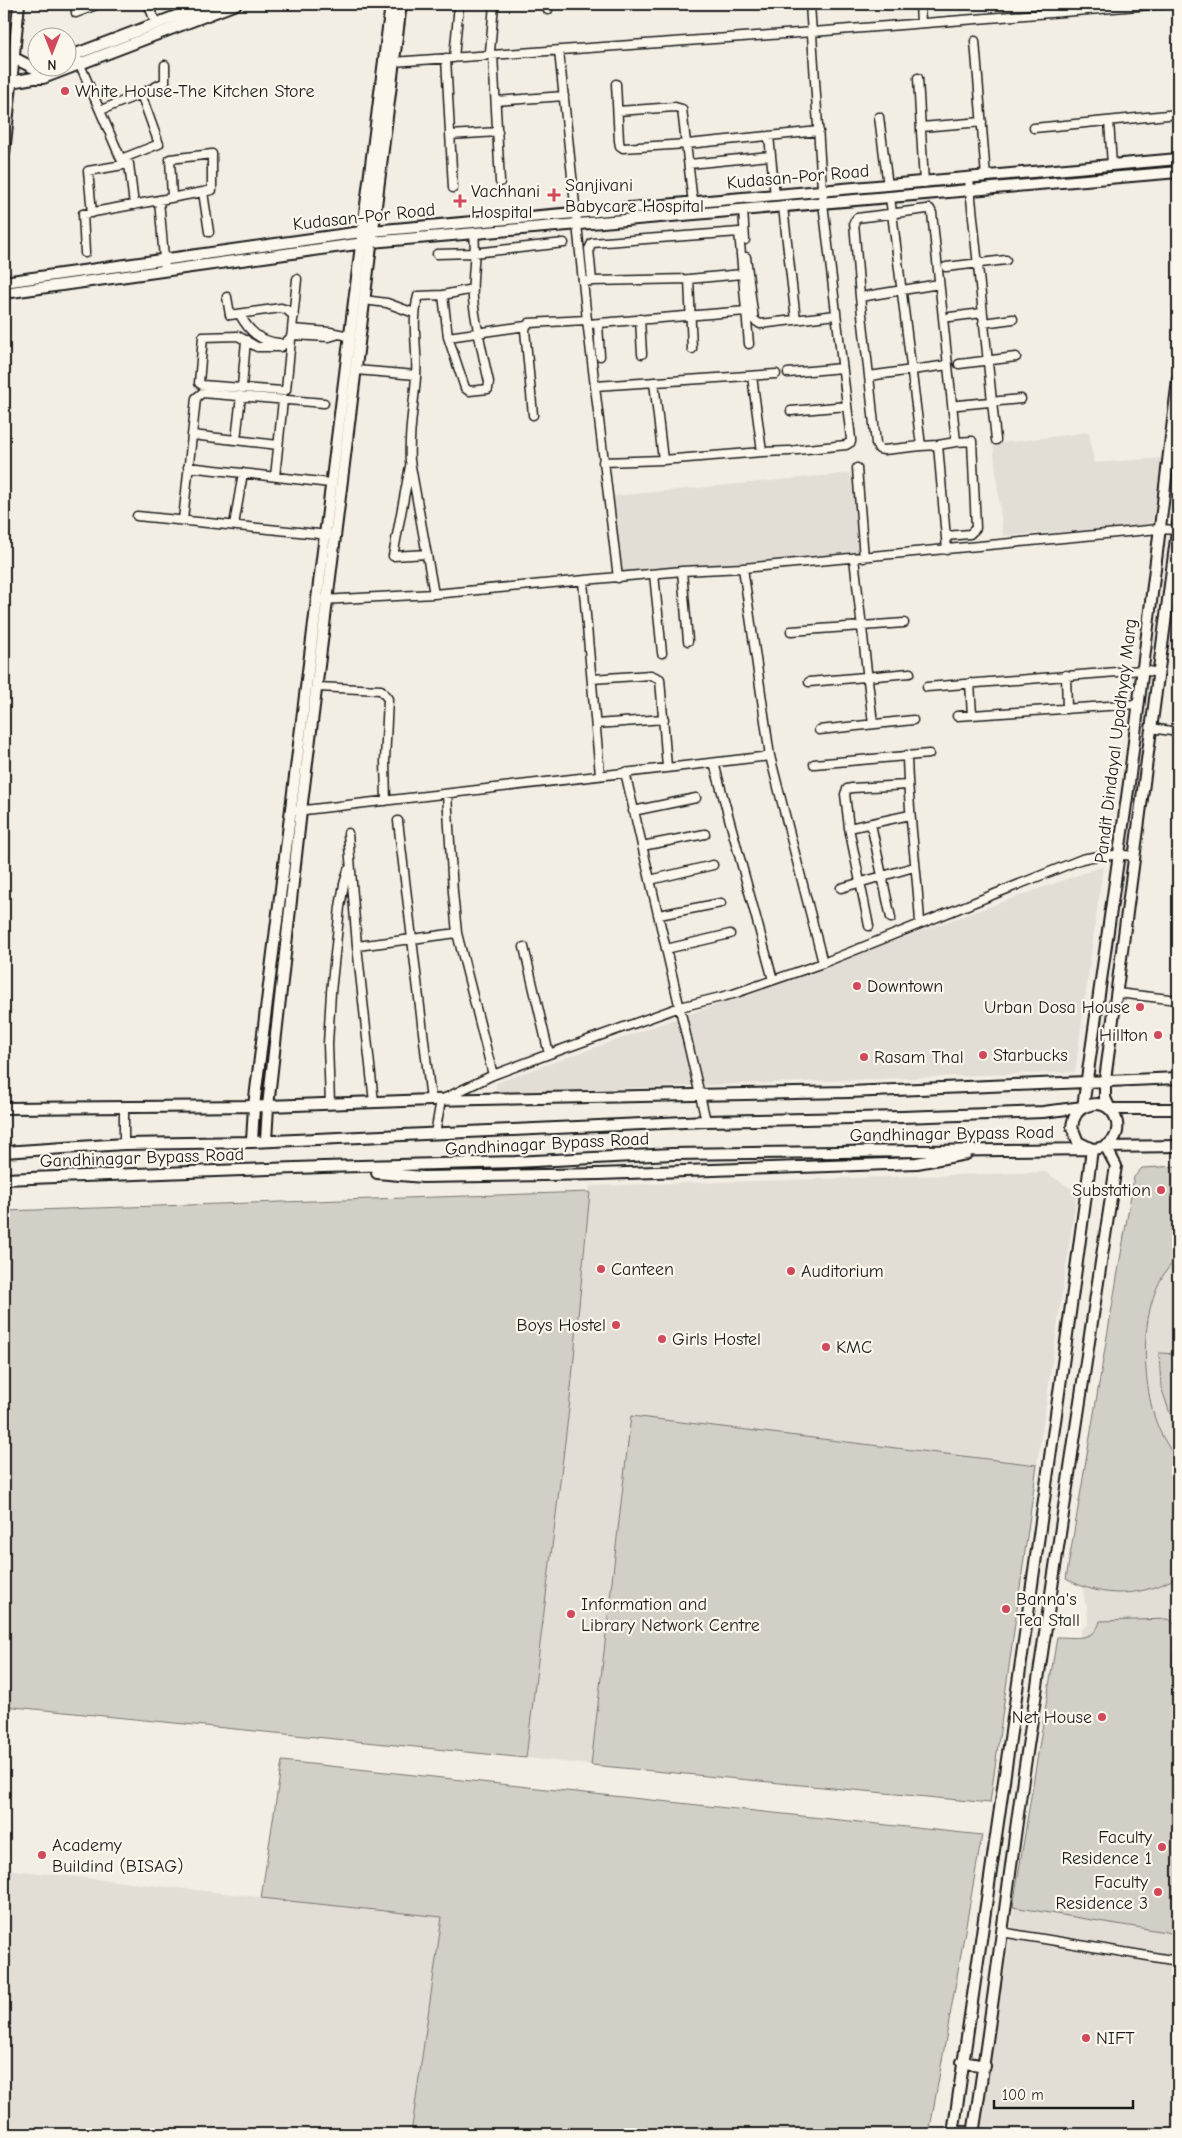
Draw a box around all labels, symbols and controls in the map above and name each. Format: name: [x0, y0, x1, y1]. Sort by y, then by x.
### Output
north arrow: [28, 28, 78, 78]
text: N: [47, 56, 57, 73]
place label: White House-The Kitchen Store: [75, 81, 314, 102]
marker: White House-The Kitchen Store: [59, 85, 71, 97]
street label: Kudasan-Por Road: [726, 160, 870, 194]
place label: Sanjivani Babycare Hospital: [565, 175, 704, 217]
place label: Vachhani Hospital: [471, 181, 540, 223]
marker: Sanjivani Babycare Hospital: [547, 188, 561, 202]
marker: Vachhani Hospital: [453, 194, 467, 208]
street label: Kudasan-Por Road: [292, 199, 436, 235]
street label: Pandit Dindayal Upadhyay Marg: [1091, 617, 1141, 865]
place label: Downtown: [867, 976, 943, 997]
marker: Downtown: [851, 980, 863, 992]
place label: Urban Dosa House: [984, 997, 1130, 1018]
marker: Urban Dosa House: [1134, 1001, 1146, 1013]
place label: Hillton: [1099, 1025, 1148, 1046]
marker: Hillton: [1152, 1029, 1164, 1041]
place label: Starbucks: [993, 1045, 1068, 1066]
place label: Rasam Thal: [874, 1047, 964, 1068]
marker: Starbucks: [977, 1049, 989, 1061]
marker: Rasam Thal: [858, 1051, 870, 1063]
street label: Gandhinagar Bypass Road: [850, 1122, 1054, 1146]
street label: Gandhinagar Bypass Road: [444, 1128, 650, 1160]
street label: Gandhinagar Bypass Road: [39, 1144, 245, 1172]
place label: Substation: [1072, 1180, 1151, 1201]
marker: Substation: [1155, 1184, 1167, 1196]
place label: Canteen: [611, 1259, 674, 1280]
place label: Auditorium: [801, 1261, 884, 1282]
marker: Canteen: [595, 1263, 607, 1275]
marker: Auditorium: [785, 1265, 797, 1277]
place label: Boys Hostel: [516, 1315, 606, 1336]
marker: Boys Hostel: [610, 1319, 622, 1331]
place label: Girls Hostel: [672, 1329, 761, 1350]
marker: Girls Hostel: [656, 1333, 668, 1345]
place label: KMC: [836, 1337, 872, 1358]
marker: KMC: [820, 1341, 832, 1353]
place label: Banna's Tea Stall: [1016, 1589, 1080, 1631]
place label: Information and Library Network Centre: [581, 1594, 760, 1636]
marker: Banna's Tea Stall: [1000, 1603, 1012, 1615]
marker: Information and Library Network Centre: [565, 1608, 577, 1620]
place label: Net House: [1012, 1707, 1092, 1728]
marker: Net House: [1096, 1711, 1108, 1723]
place label: Faculty Residence 1: [1062, 1827, 1153, 1869]
place label: Academy Buildind (BISAG): [52, 1835, 183, 1877]
marker: Faculty Residence 1: [1156, 1841, 1168, 1853]
marker: Academy Buildind (BISAG): [36, 1849, 48, 1861]
place label: Faculty Residence 3: [1056, 1872, 1149, 1914]
marker: Faculty Residence 3: [1152, 1886, 1164, 1898]
place label: NIFT: [1096, 2028, 1135, 2049]
marker: NIFT: [1080, 2032, 1092, 2044]
scale bar: [994, 2078, 1133, 2110]
text: 100 m: [1002, 2086, 1044, 2104]

